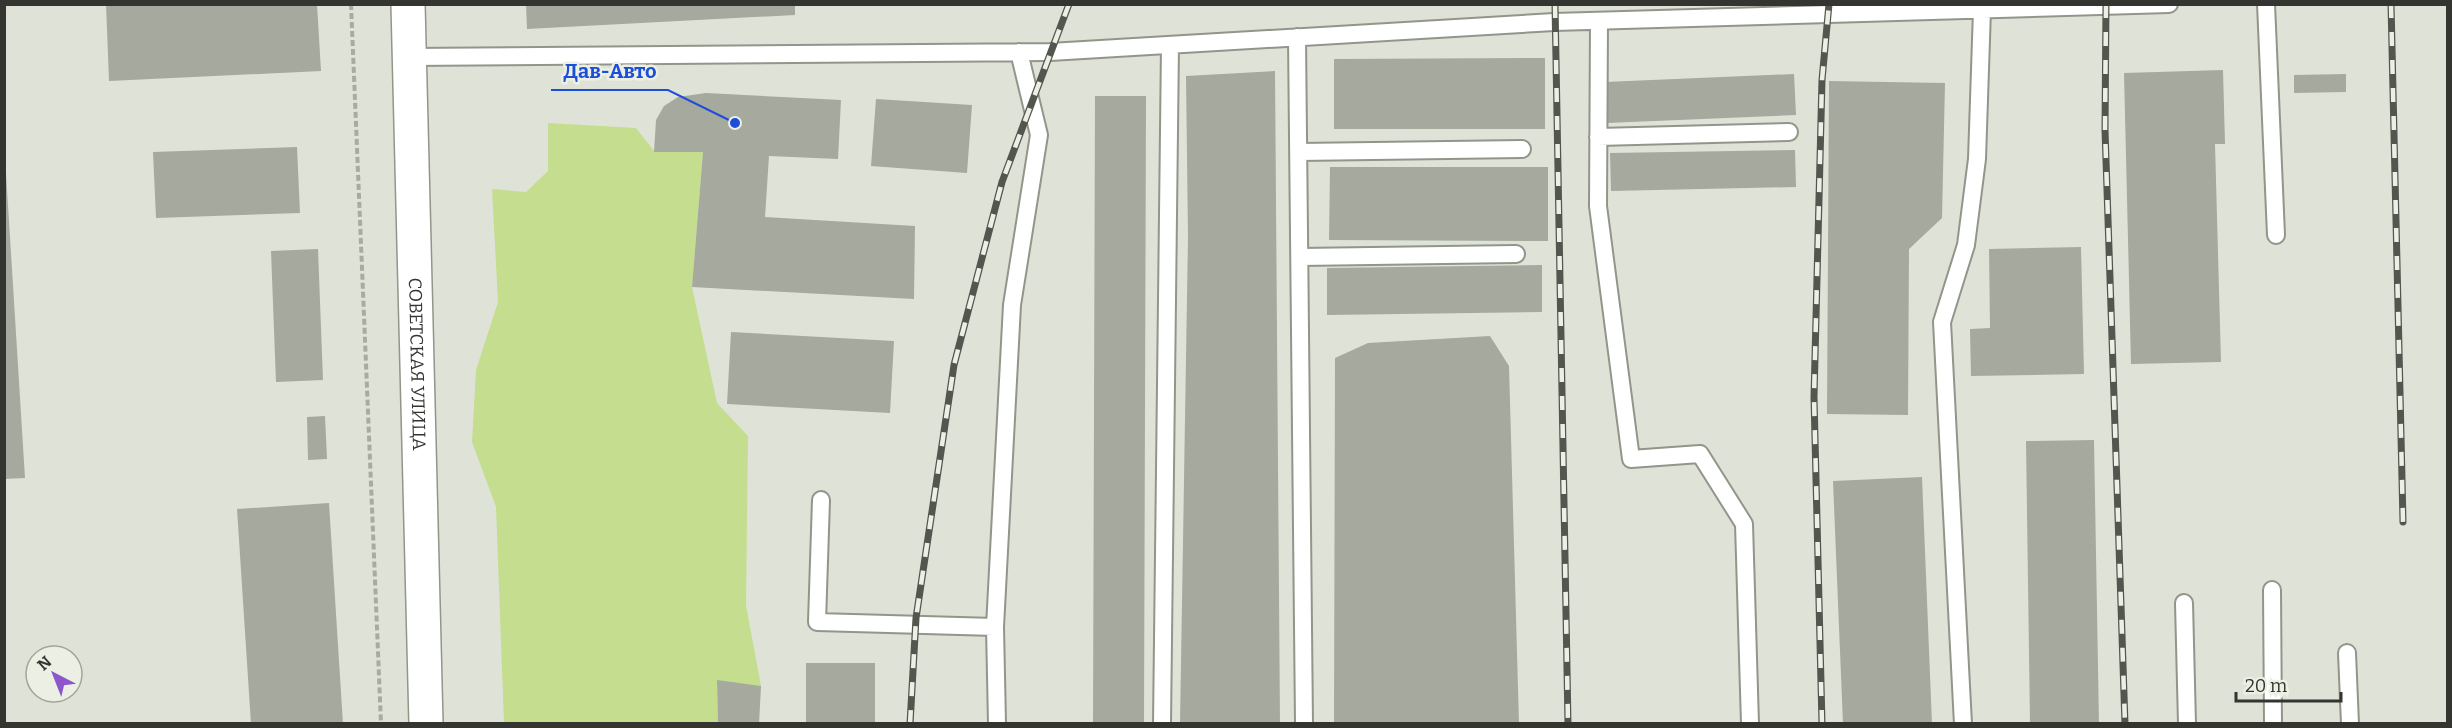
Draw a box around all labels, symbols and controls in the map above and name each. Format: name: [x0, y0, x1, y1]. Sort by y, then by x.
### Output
callout: Дав-Авто: [551, 52, 668, 90]
text: Дав-Авто: [564, 59, 656, 83]
street label: СОВЕТСКАЯ УЛИЦА: [404, 277, 430, 451]
north arrow: [24, 644, 84, 704]
text: N: [33, 652, 55, 674]
scale bar: [2236, 665, 2341, 703]
text: 20 m: [2245, 675, 2287, 697]

